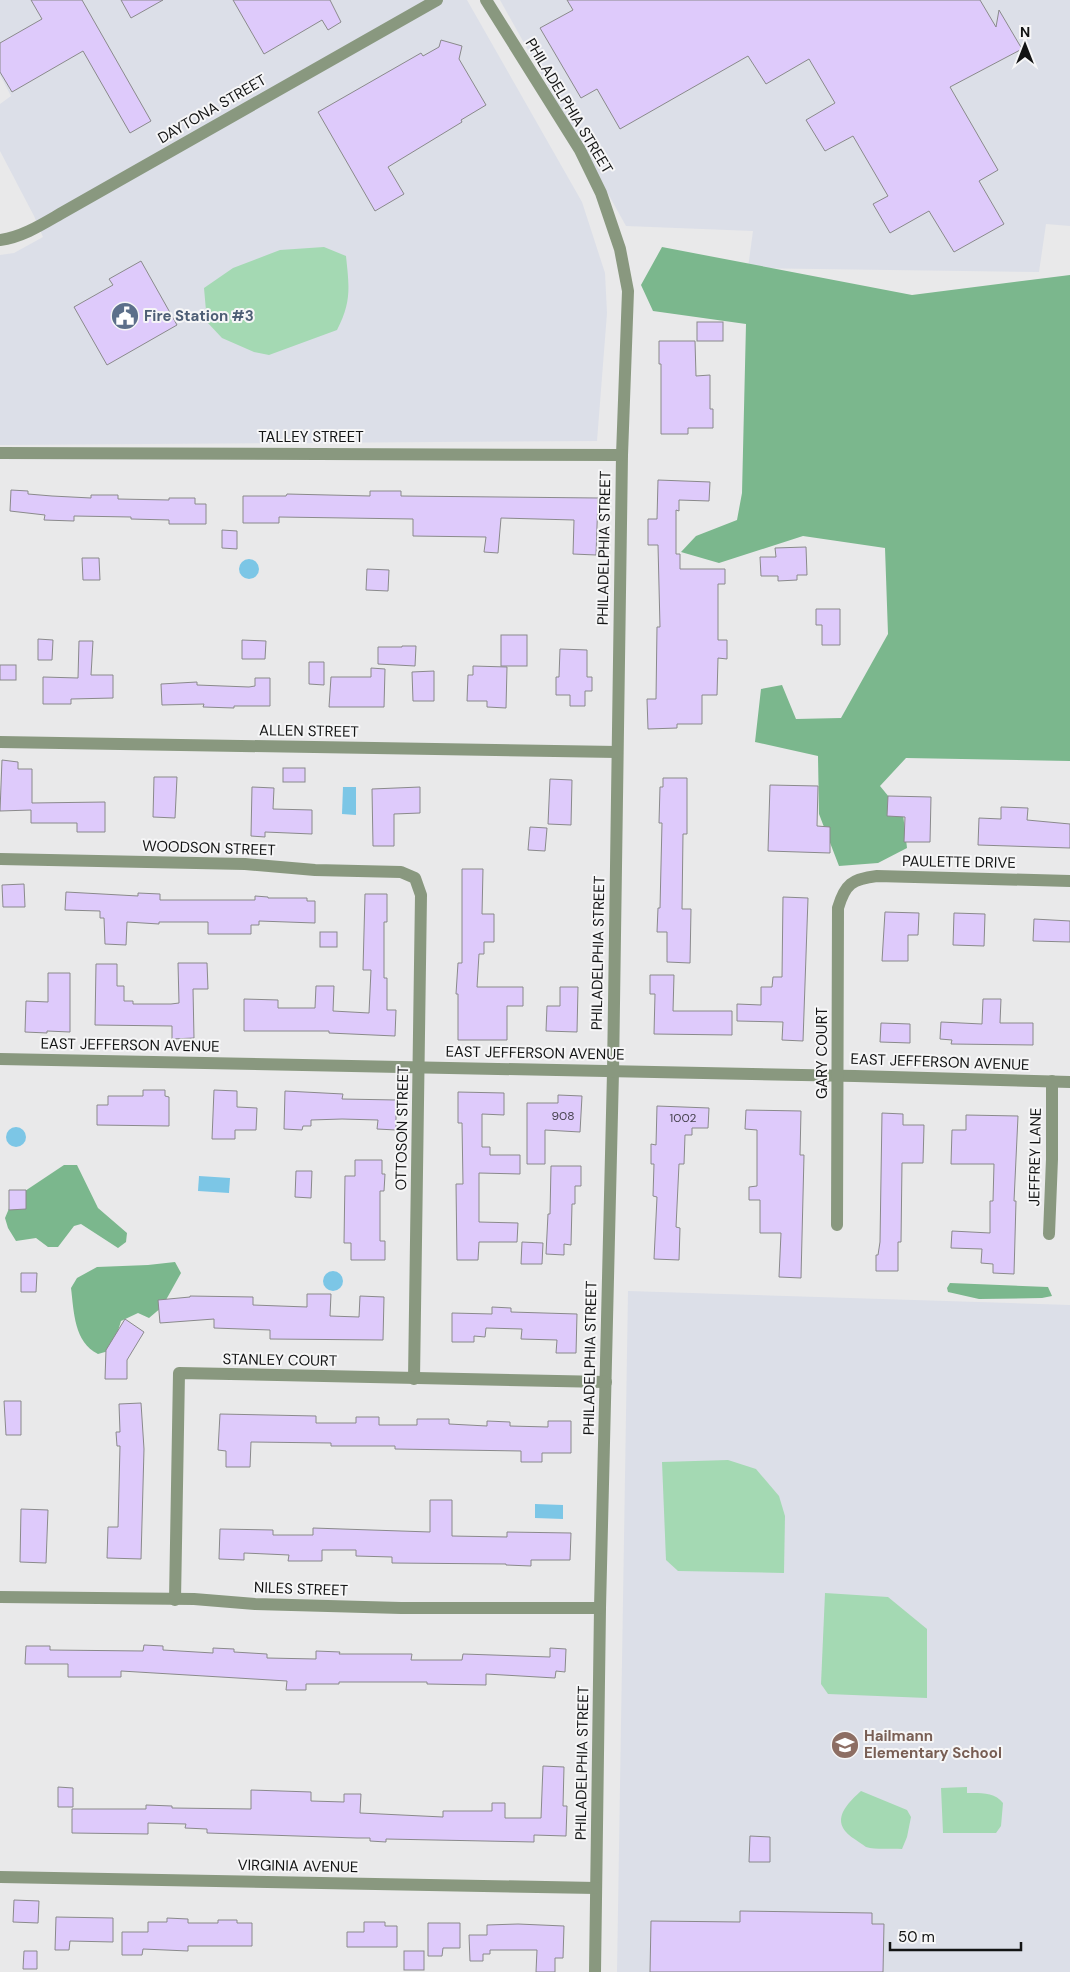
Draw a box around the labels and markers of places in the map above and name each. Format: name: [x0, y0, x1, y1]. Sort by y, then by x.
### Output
public building icon: Fire Station #3: [110, 301, 140, 331]
place label: Fire Station #3: [144, 306, 254, 326]
place label: Hailmann Elementary School: [864, 1726, 1002, 1763]
school or university icon: Hailmann Elementary School: [830, 1730, 860, 1760]

